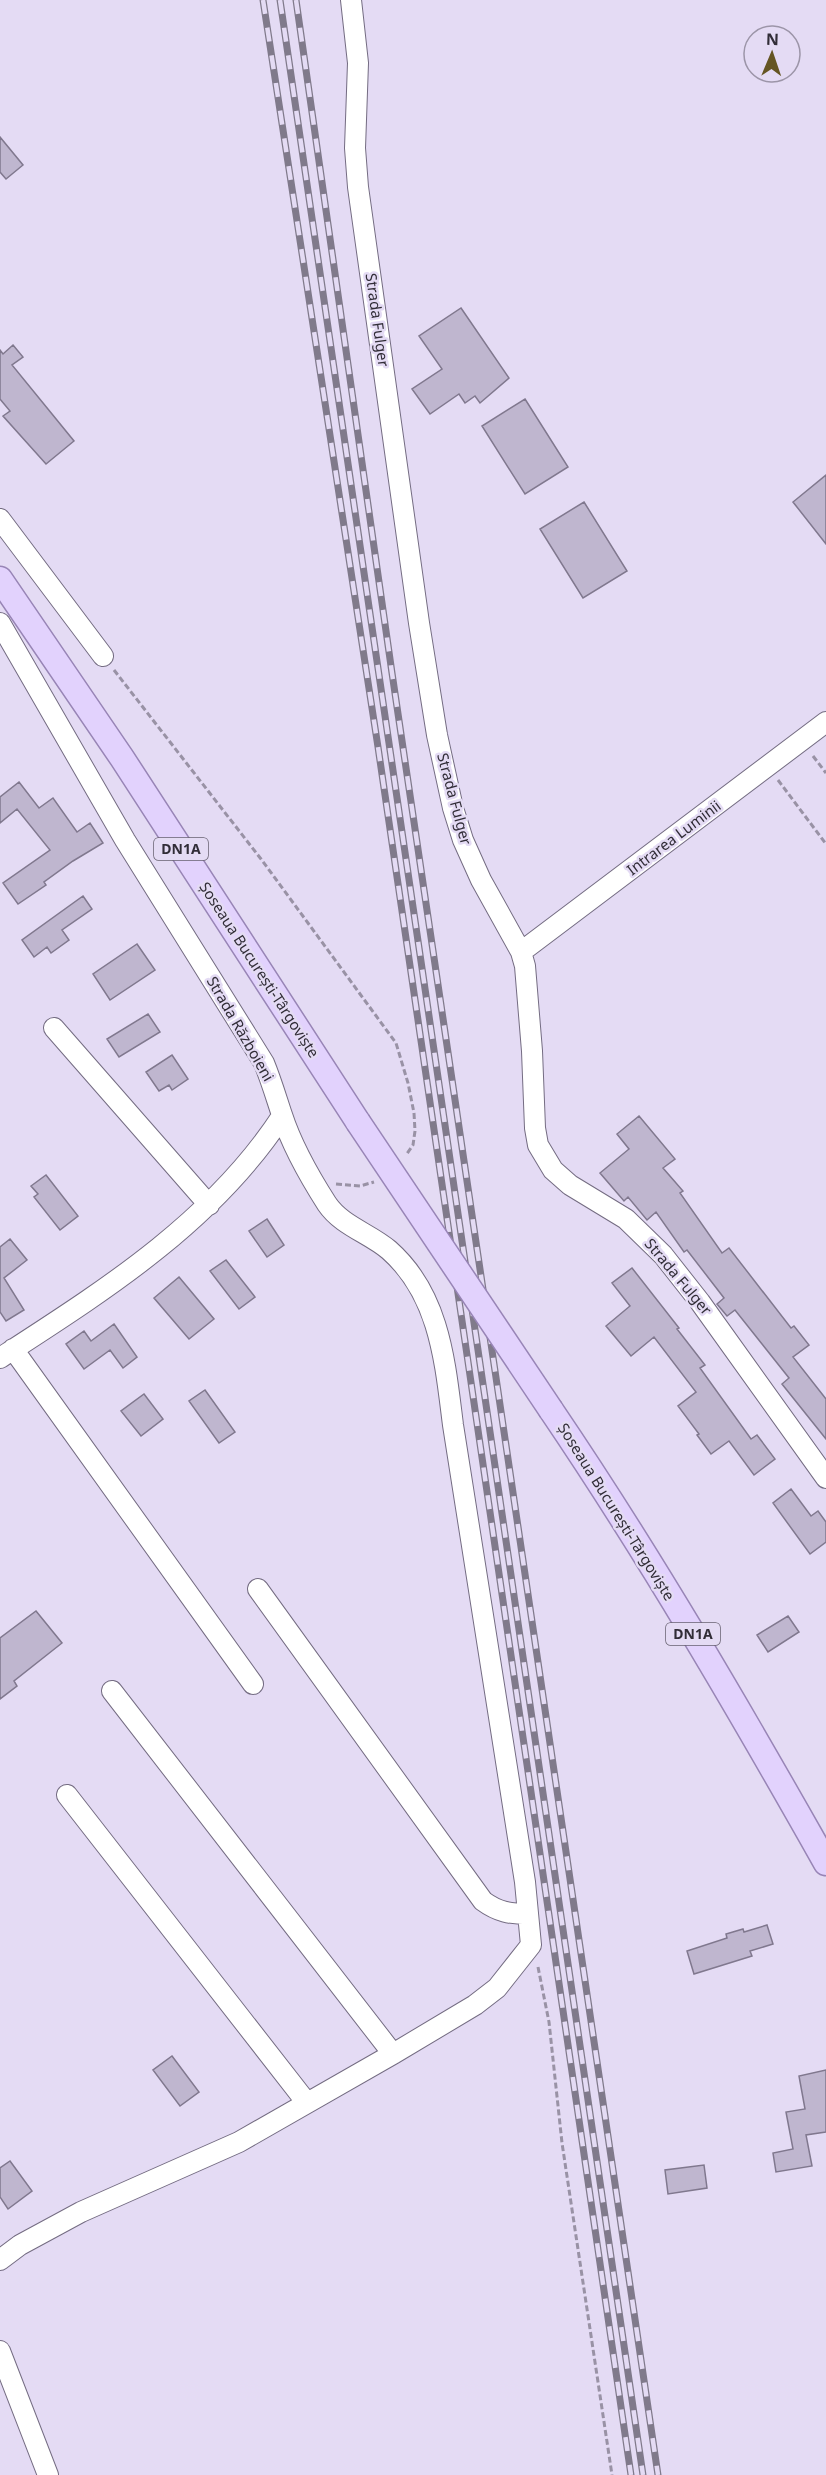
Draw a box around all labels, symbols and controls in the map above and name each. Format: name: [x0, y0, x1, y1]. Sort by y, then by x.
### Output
north arrow: [742, 24, 802, 84]
text: N: [766, 28, 779, 50]
street label: Strada Fulger: [362, 272, 394, 368]
street label: Strada Fulger: [433, 751, 477, 847]
street label: Intrarea Luminii: [622, 795, 724, 879]
road number: DN1A: [154, 838, 208, 860]
street label: Șoseaua București-Târgoviște: [195, 878, 324, 1061]
street label: Strada Războieni: [203, 972, 279, 1085]
street label: Strada Fulger: [641, 1234, 717, 1319]
street label: Șoseaua București-Târgoviște: [554, 1419, 680, 1604]
road number: DN1A: [666, 1623, 720, 1645]

